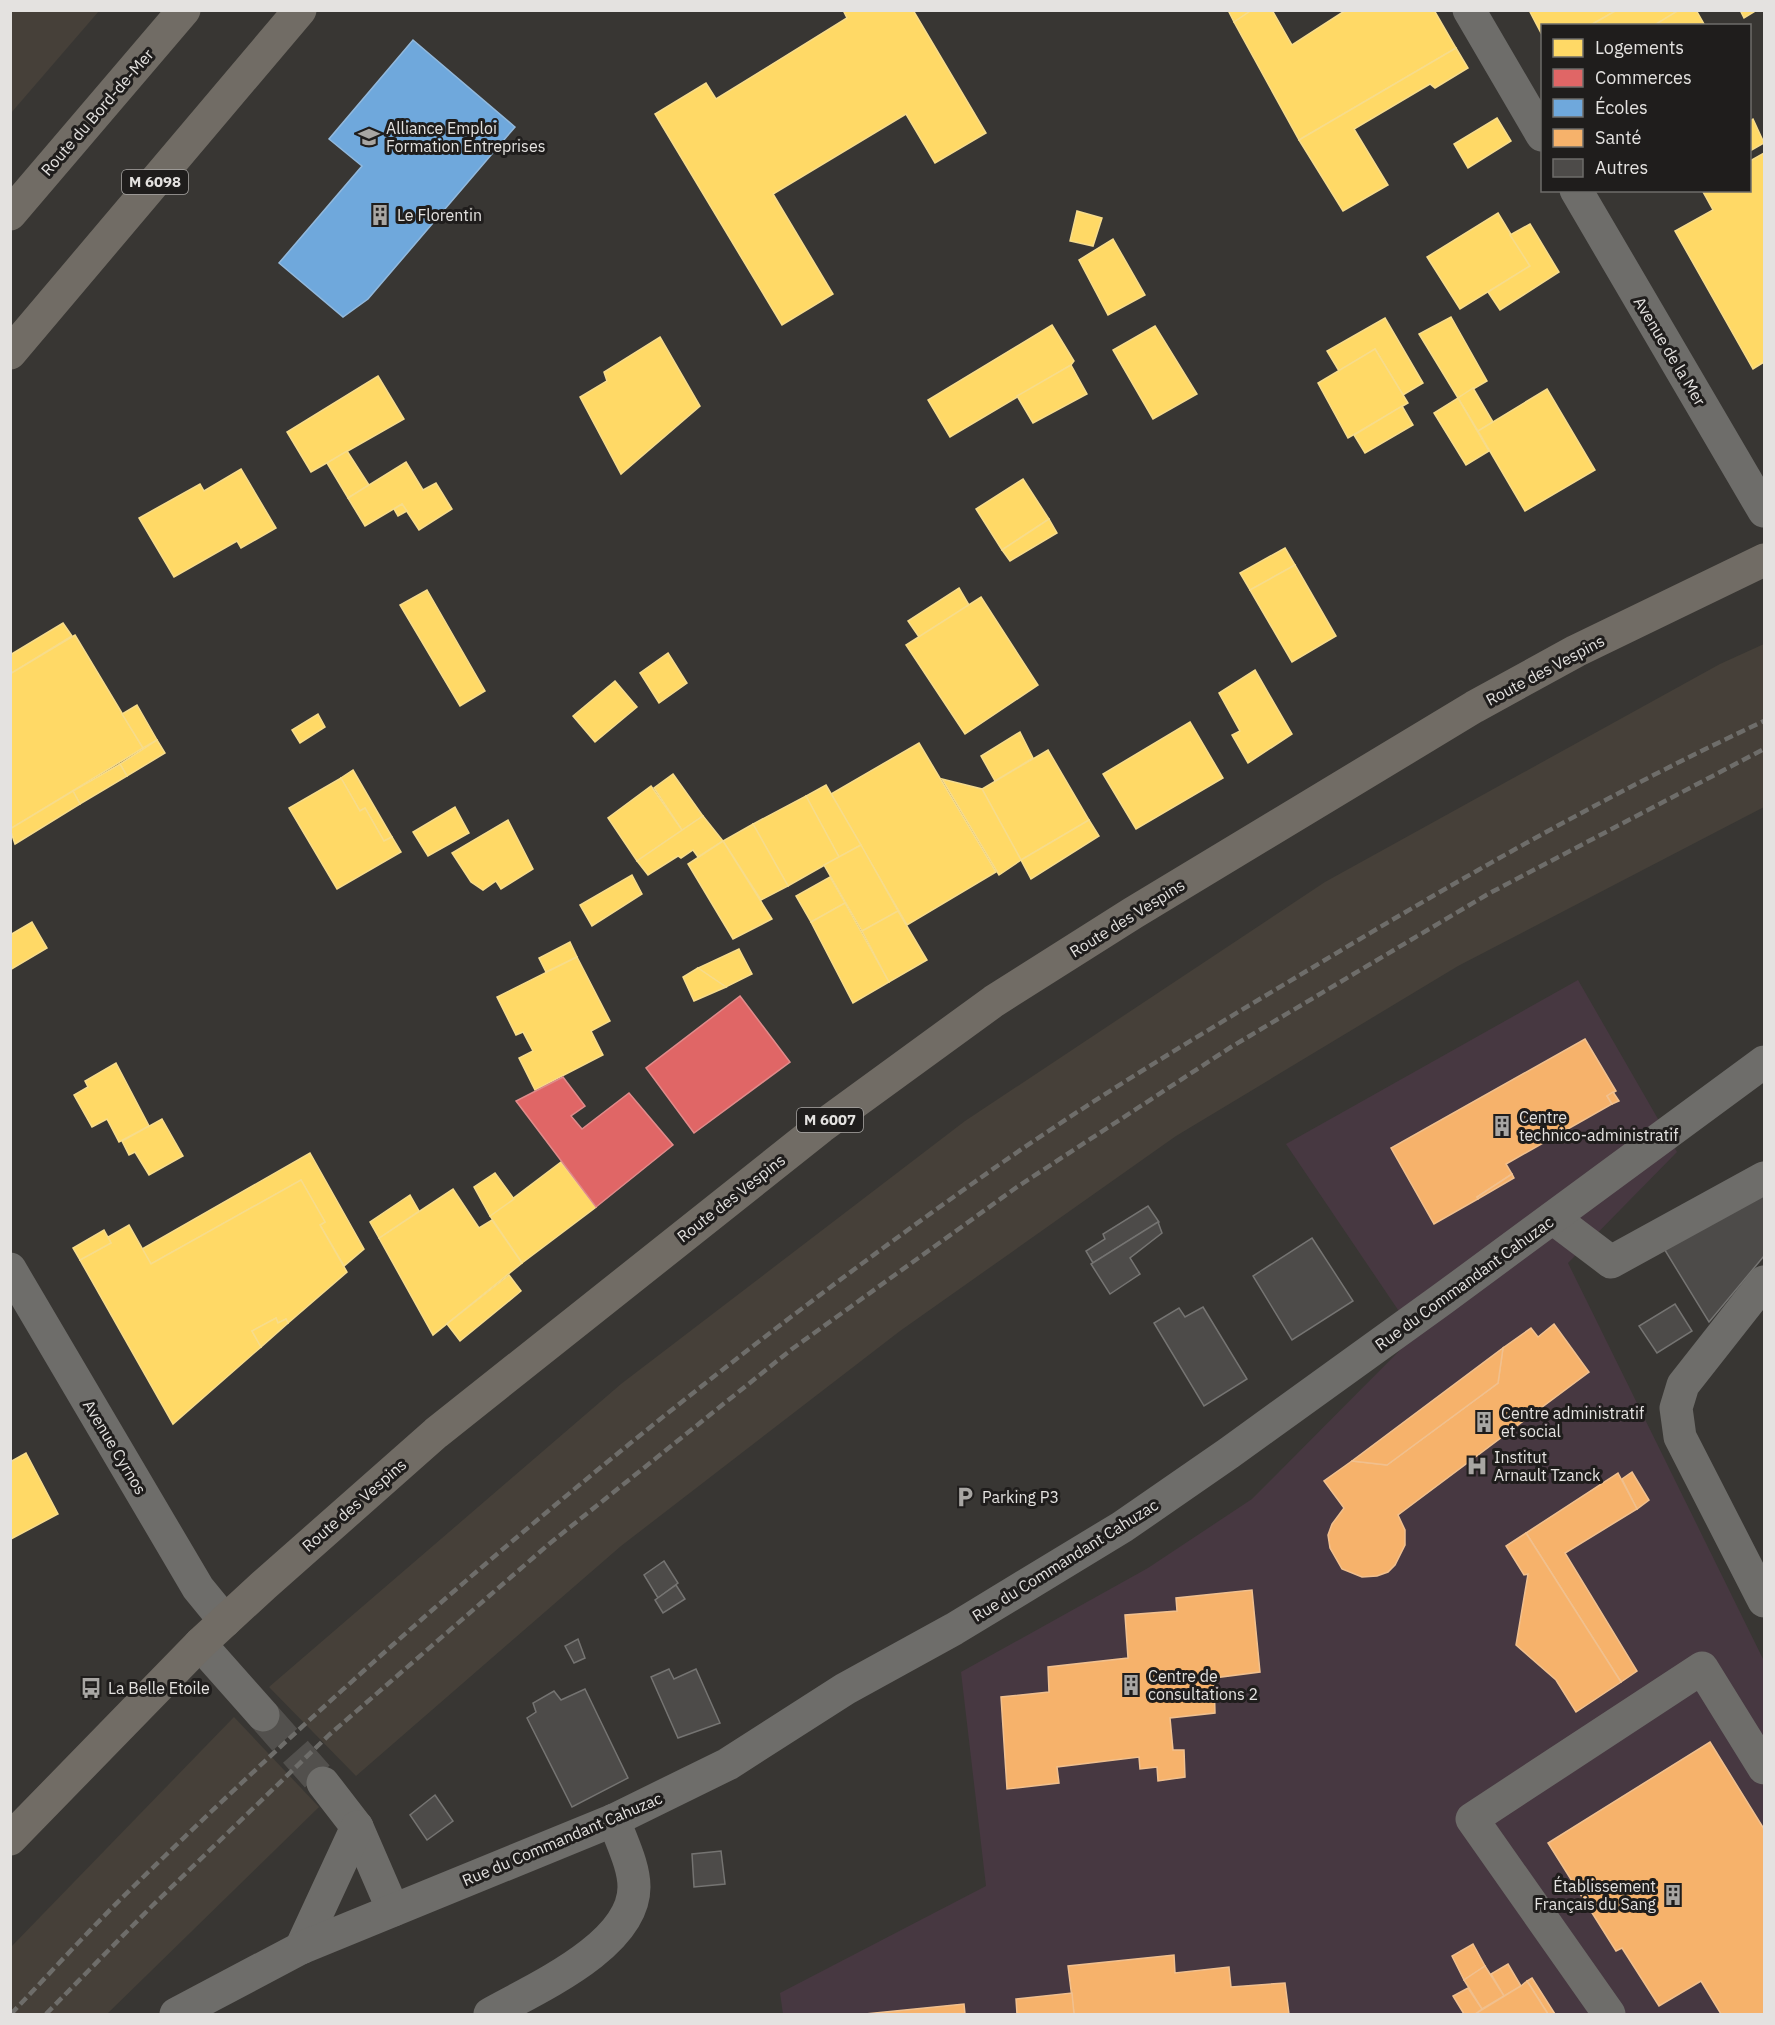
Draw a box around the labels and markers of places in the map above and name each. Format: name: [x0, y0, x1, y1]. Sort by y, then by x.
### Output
place label: Alliance Emploi Formation Entreprises: [386, 118, 545, 156]
school or university icon: Alliance Emploi Formation Entreprises: [357, 125, 381, 149]
building icon: Le Florentin: [368, 203, 392, 227]
place label: Le Florentin: [397, 205, 482, 225]
place label: Centre technico-administratif: [1519, 1107, 1678, 1145]
building icon: Centre technico-administratif: [1490, 1114, 1514, 1138]
place label: Centre administratif et social: [1501, 1403, 1644, 1441]
building icon: Centre administratif et social: [1472, 1410, 1496, 1434]
place label: Institut Arnault Tzanck: [1494, 1447, 1601, 1485]
hospital icon: Institut Arnault Tzanck: [1465, 1454, 1489, 1478]
parking icon: Parking P3: [953, 1485, 977, 1509]
place label: Parking P3: [982, 1487, 1059, 1507]
place label: Centre de consultations 2: [1148, 1666, 1258, 1704]
building icon: Centre de consultations 2: [1119, 1673, 1143, 1697]
bus stop icon: La Belle Etoile: [79, 1676, 103, 1700]
place label: La Belle Etoile: [108, 1678, 210, 1698]
place label: Établissement Français du Sang: [1534, 1875, 1657, 1914]
building icon: Établissement Français du Sang: [1661, 1883, 1685, 1907]

